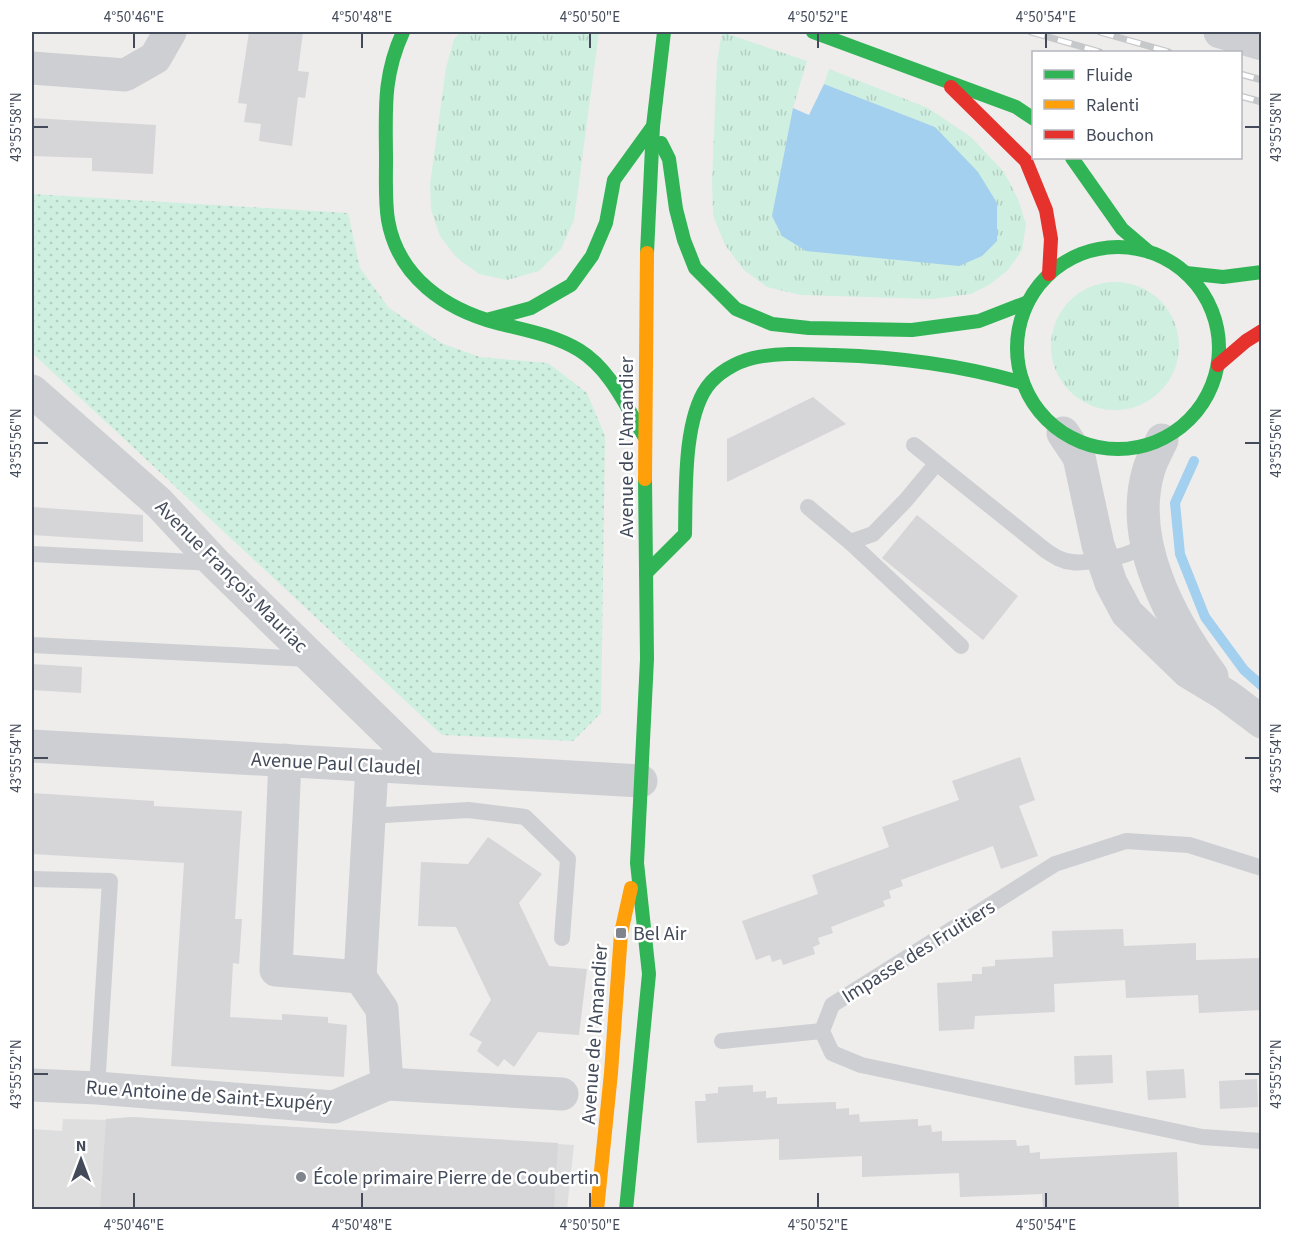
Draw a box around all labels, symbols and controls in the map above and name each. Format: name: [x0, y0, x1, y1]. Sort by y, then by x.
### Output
text: 4°50'46"E: [104, 7, 164, 28]
text: 4°50'48"E: [332, 7, 392, 28]
text: 4°50'50"E: [560, 7, 620, 28]
text: 4°50'52"E: [788, 7, 848, 28]
text: 4°50'54"E: [1016, 7, 1076, 28]
legend: [1032, 51, 1242, 159]
text: Fluide: [1086, 63, 1133, 88]
text: 43°55'58"N: [6, 92, 27, 162]
text: 43°55'58"N: [1266, 92, 1287, 162]
text: Ralenti: [1086, 93, 1139, 118]
text: Bouchon: [1086, 123, 1154, 148]
street label: Avenue de l'Amandier: [613, 356, 641, 538]
text: 43°55'56"N: [6, 408, 27, 478]
text: 43°55'56"N: [1266, 408, 1287, 478]
street label: Avenue François Mauriac: [149, 494, 314, 659]
text: 43°55'54"N: [6, 723, 27, 793]
text: 43°55'54"N: [1266, 723, 1287, 793]
street label: Avenue Paul Claudel: [250, 746, 421, 782]
street label: Impasse des Fruitiers: [837, 893, 1001, 1010]
place label: Bel Air: [633, 920, 687, 948]
marker: Bel Air: [614, 926, 628, 940]
street label: Avenue de l'Amandier: [575, 943, 615, 1125]
text: 43°55'52"N: [6, 1039, 27, 1109]
text: 43°55'52"N: [1266, 1039, 1287, 1109]
street label: Rue Antoine de Saint-Exupéry: [85, 1073, 334, 1119]
north arrow: [51, 1130, 111, 1190]
text: N: [76, 1135, 86, 1157]
place label: École primaire Pierre de Coubertin: [313, 1164, 600, 1192]
marker: École primaire Pierre de Coubertin: [294, 1170, 308, 1184]
text: 4°50'46"E: [104, 1215, 164, 1236]
text: 4°50'48"E: [332, 1215, 392, 1236]
text: 4°50'50"E: [560, 1215, 620, 1236]
text: 4°50'52"E: [788, 1215, 848, 1236]
text: 4°50'54"E: [1016, 1215, 1076, 1236]

